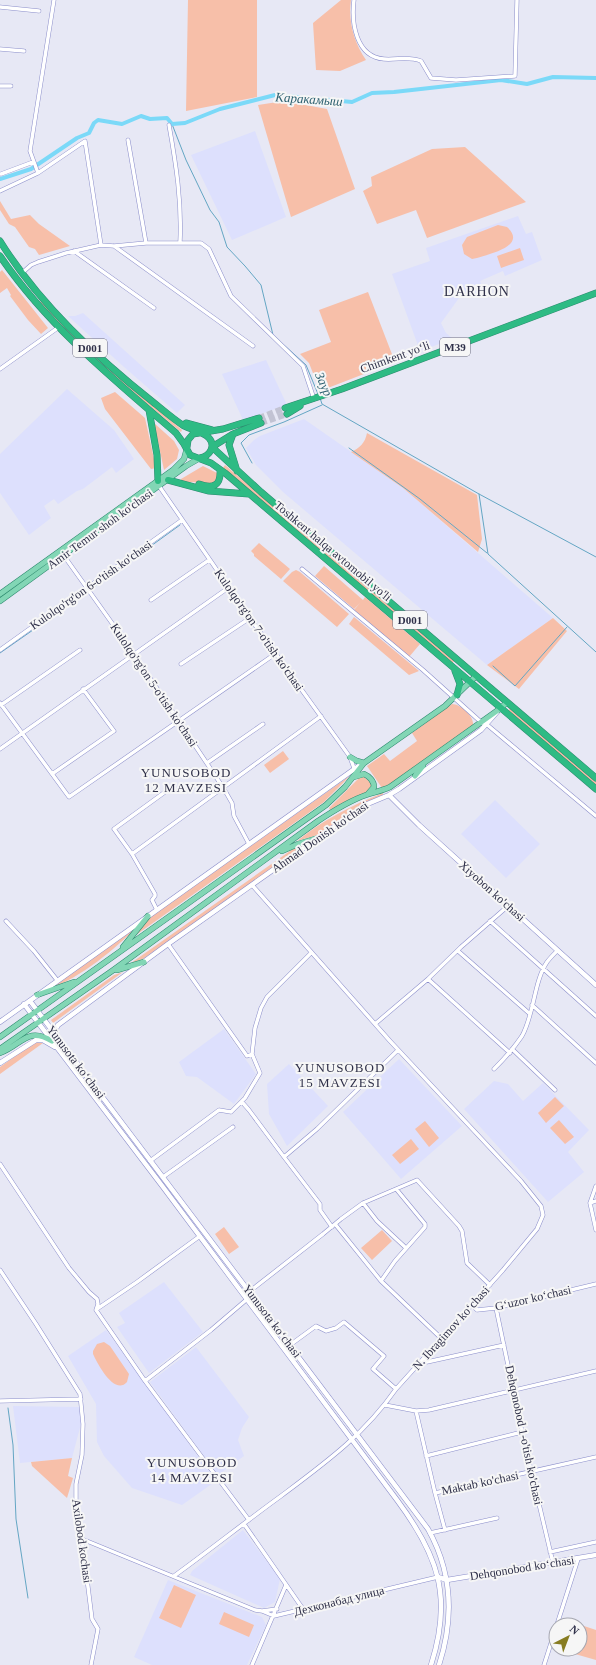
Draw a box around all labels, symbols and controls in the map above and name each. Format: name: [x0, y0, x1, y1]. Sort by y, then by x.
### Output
water label: Каракамыш: [274, 89, 343, 109]
district label: DARHON: [444, 284, 510, 299]
street label: Chimkent yo‘li: [358, 338, 432, 376]
road number: M39: [440, 338, 470, 356]
road number: D001: [73, 339, 107, 357]
water label: Заур: [312, 370, 336, 399]
street label: Amir Temur shoh ko'chasi: [45, 486, 156, 572]
street label: Toshkent halqa avtomobil yo'li: [272, 498, 395, 604]
street label: Kulolqo'rg'on 6-o'tish ko'chasi: [27, 537, 155, 633]
street label: Kulolqo'rg'on 7-o'tish ko'chasi: [211, 566, 307, 694]
road number: D001: [393, 611, 427, 629]
street label: Kulolqo'rg'on 5-o'tish ko'chasi: [107, 621, 201, 750]
district label: YUNUSOBOD 12 MAVZESI: [141, 765, 231, 795]
street label: Ahmad Donish ko'chasi: [269, 798, 372, 876]
street label: Xiyobon ko'chasi: [456, 858, 528, 925]
street label: Yunusota koʻchasi: [44, 1023, 109, 1102]
district label: YUNUSOBOD 15 MAVZESI: [295, 1060, 385, 1090]
street label: Yunusota koʻchasi: [240, 1282, 305, 1361]
street label: Gʻuzor koʻchasi: [494, 1282, 573, 1314]
street label: N. Ibragimov koʻchasi: [410, 1283, 493, 1373]
street label: Dehqonobod 1-o'tish ko'chasi: [502, 1364, 546, 1507]
district label: YUNUSOBOD 14 MAVZESI: [147, 1455, 237, 1485]
street label: Maktab ko'chasi: [440, 1468, 520, 1498]
street label: Axilobod kochasi: [69, 1498, 95, 1585]
street label: Dehqonobod koʻchasi: [469, 1553, 576, 1583]
street label: Дехконабад улица: [292, 1583, 386, 1619]
north arrow: [548, 1617, 588, 1657]
text: N: [568, 1622, 582, 1637]

